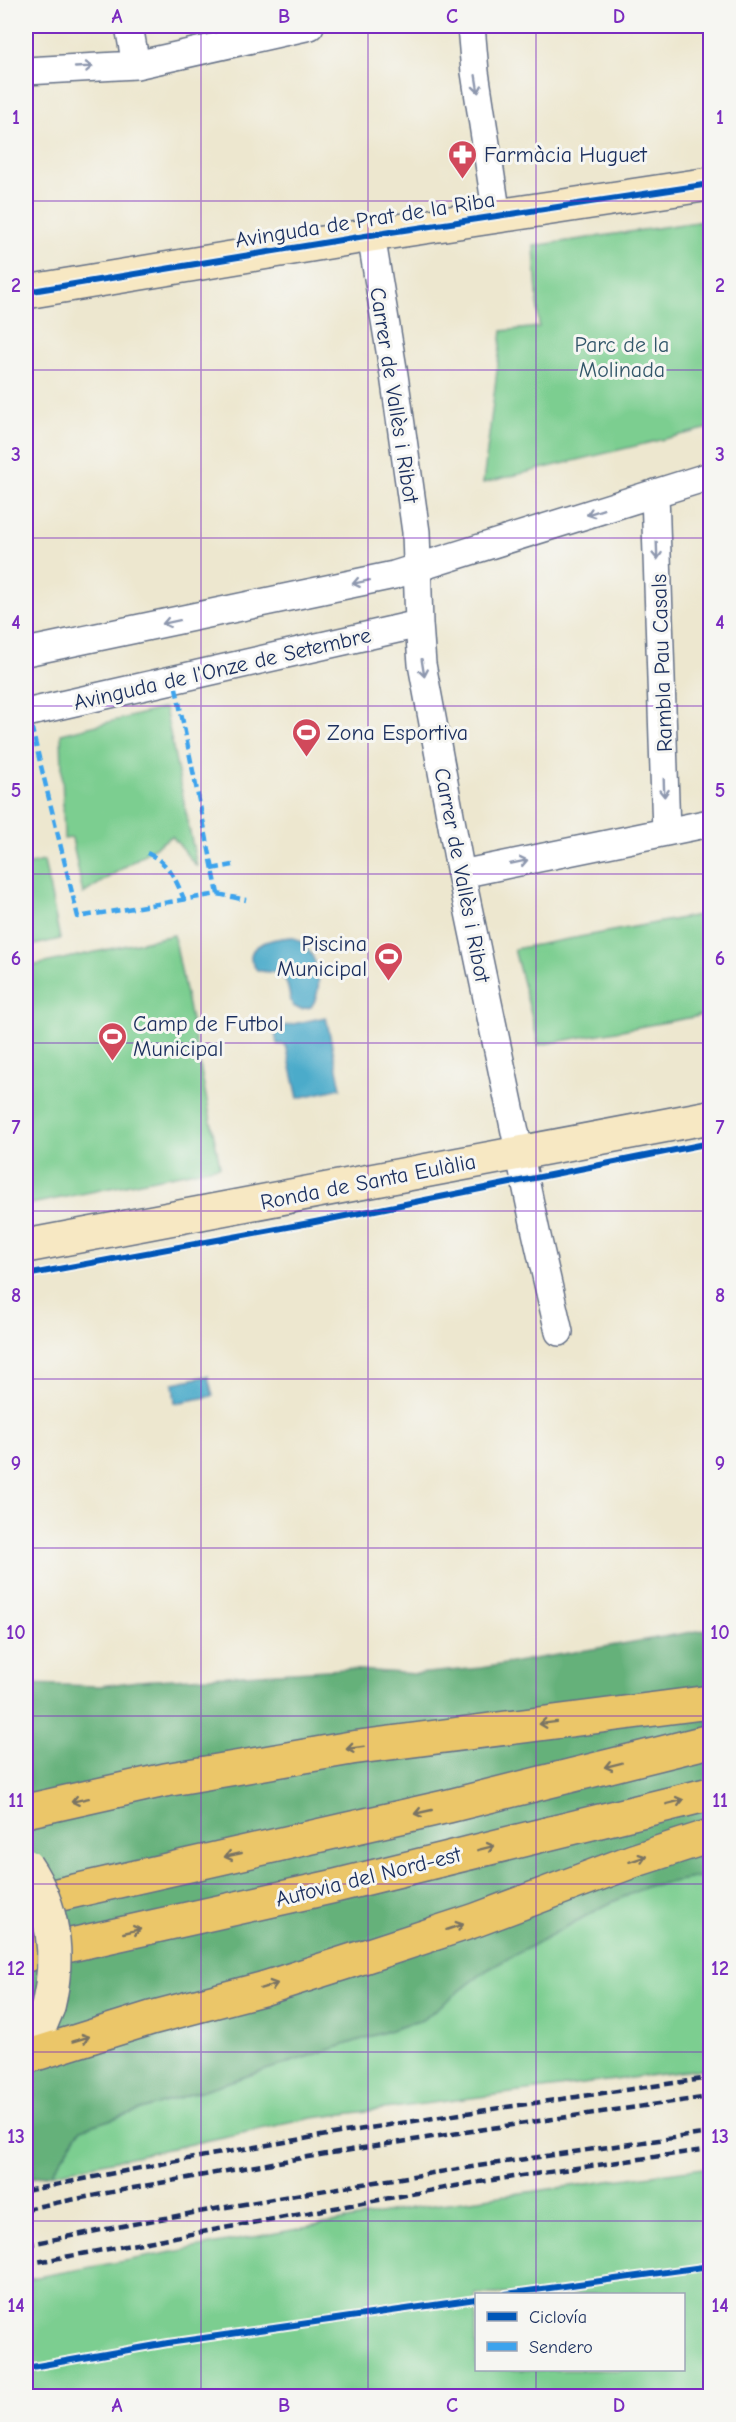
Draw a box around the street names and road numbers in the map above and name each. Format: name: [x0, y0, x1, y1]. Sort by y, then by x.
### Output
street label: Avinguda de Prat de la Riba: [233, 187, 497, 253]
street label: Carrer de Vallès i Ribot: [364, 285, 424, 506]
street label: Rambla Pau Casals: [646, 573, 678, 753]
street label: Avinguda de l'Onze de Setembre: [71, 622, 373, 716]
street label: Carrer de Vallès i Ribot: [428, 766, 496, 985]
street label: Ronda de Santa Eulàlia: [258, 1148, 478, 1216]
street label: Autovia del Nord-est: [273, 1841, 464, 1913]

